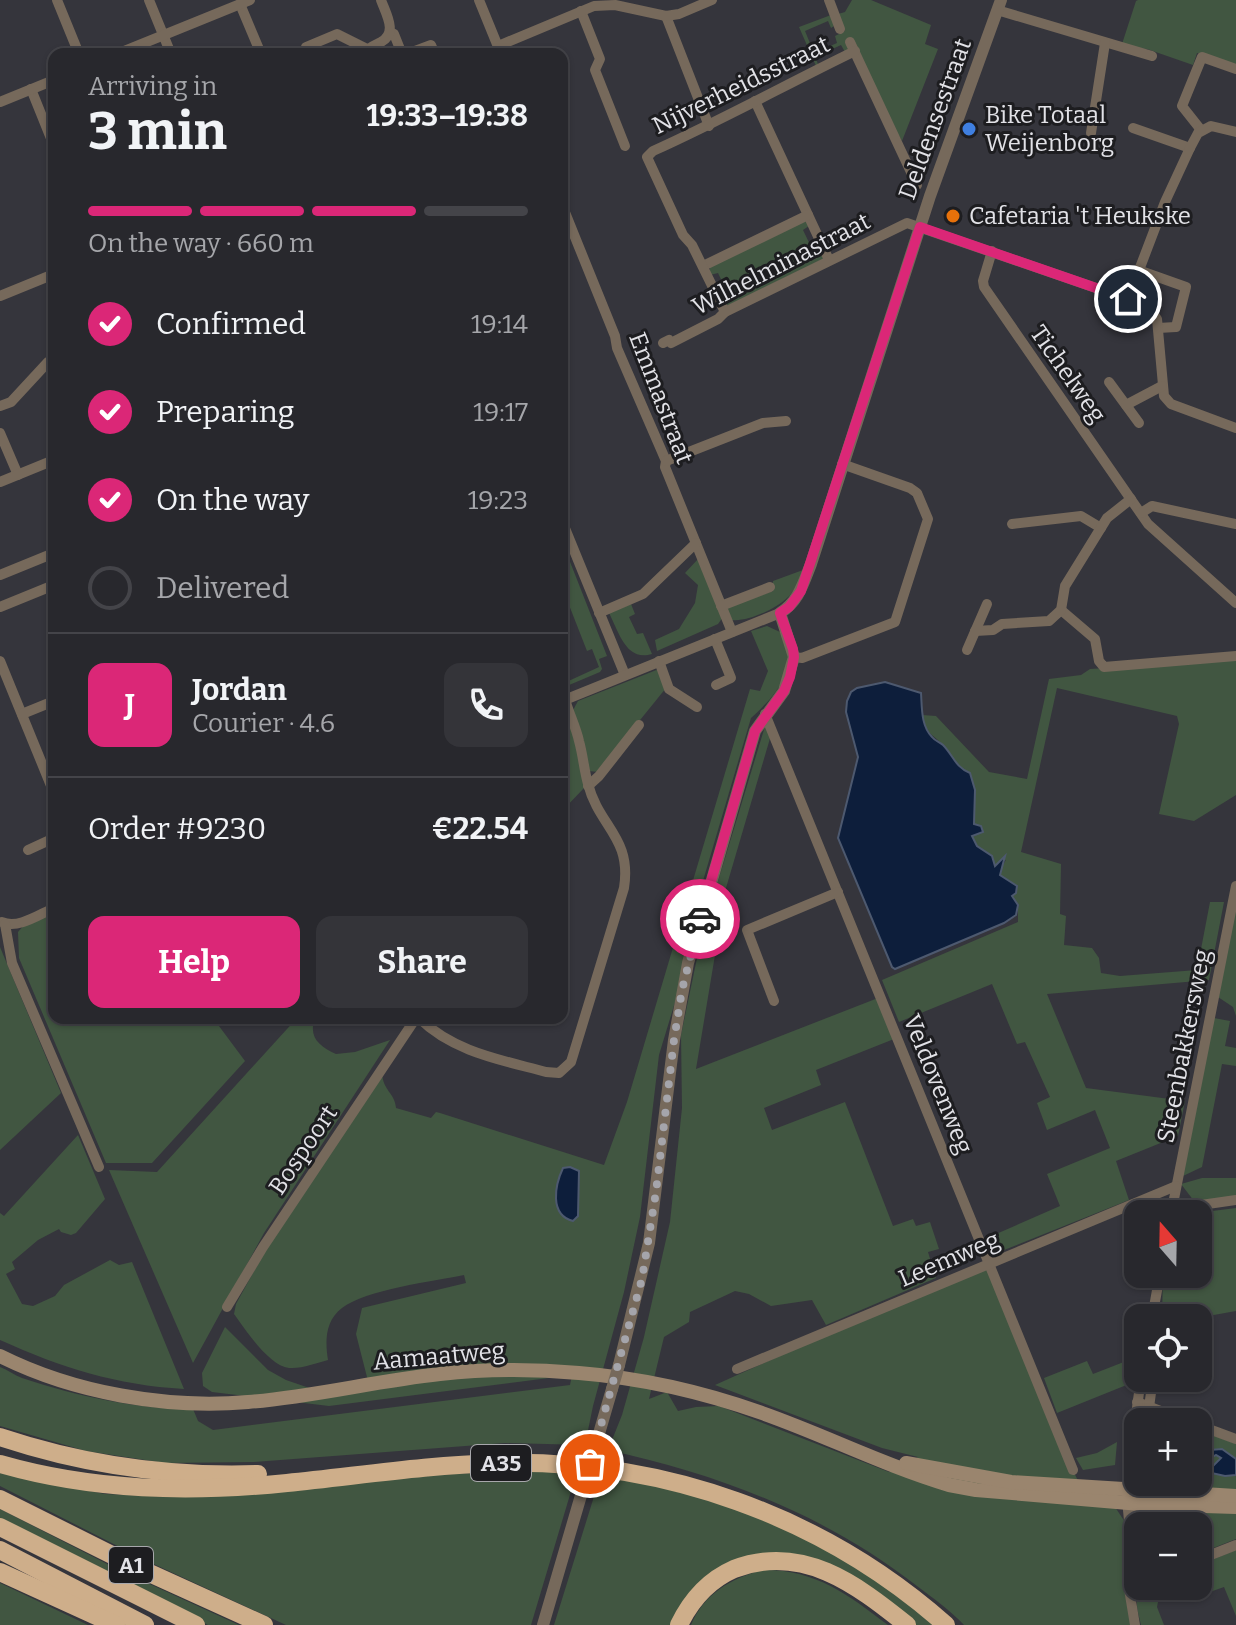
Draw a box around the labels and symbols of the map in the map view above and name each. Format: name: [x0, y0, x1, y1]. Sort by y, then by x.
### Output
street label: Nijverheidsstraat: [648, 30, 834, 140]
street label: Deldensestraat: [893, 34, 977, 203]
place label: Bike Totaal Weijenborg: [985, 101, 1114, 157]
marker: Bike Totaal Weijenborg: [960, 120, 978, 138]
place label: Cafetaria 't Heukske: [969, 202, 1191, 230]
street label: Wilhelminastraat: [687, 207, 875, 321]
marker: Cafetaria 't Heukske: [944, 207, 962, 225]
pin: [1094, 265, 1162, 333]
street label: Tichelweg: [1024, 320, 1112, 428]
street label: Emmastraat: [623, 328, 699, 468]
courier: [660, 879, 740, 959]
street label: Steenbakkersweg: [1151, 947, 1217, 1145]
street label: Veldovenweg: [897, 1010, 979, 1158]
street label: Bospoort: [263, 1100, 343, 1200]
north arrow: [1124, 1200, 1212, 1288]
street label: Leemweg: [894, 1225, 1004, 1293]
street label: Aamaatweg: [372, 1336, 506, 1376]
pin: [556, 1430, 624, 1498]
road number: A35: [471, 1445, 531, 1481]
road number: A1: [109, 1547, 153, 1583]

